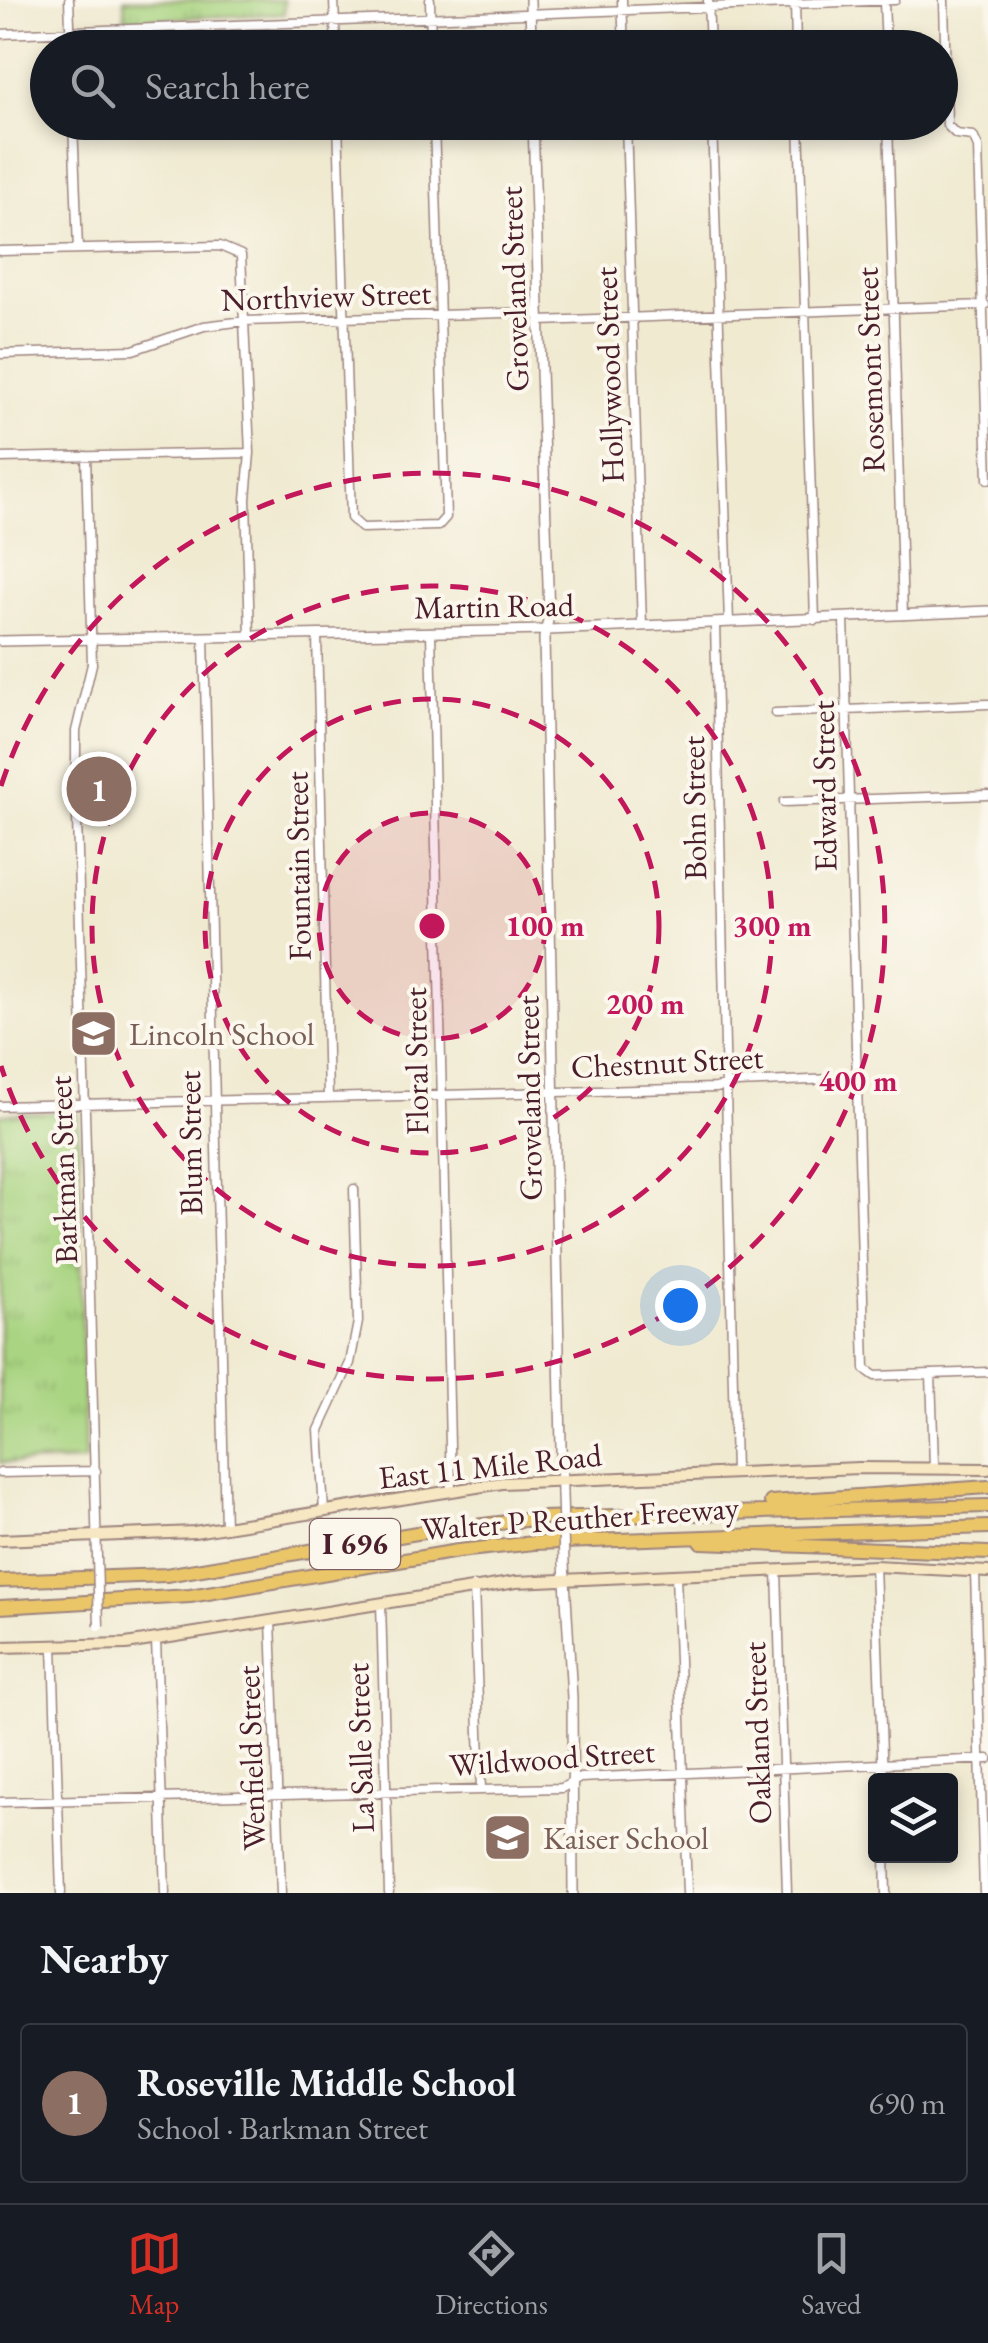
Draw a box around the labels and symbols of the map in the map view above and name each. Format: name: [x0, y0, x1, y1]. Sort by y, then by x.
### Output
street label: Groveland Street: [489, 186, 539, 392]
street label: Hollywood Street: [584, 266, 634, 484]
street label: Rosemont Street: [845, 266, 895, 474]
street label: Northview Street: [220, 271, 432, 321]
street label: Martin Road: [414, 584, 575, 628]
street label: Edward Street: [802, 700, 846, 872]
street label: Bohn Street: [672, 736, 716, 880]
pin: 1: [66, 752, 132, 826]
street label: Fountain Street: [275, 771, 321, 961]
text: 100 m: [506, 906, 584, 945]
text: 300 m: [733, 906, 811, 945]
centre of rings: [414, 908, 450, 944]
text: 200 m: [606, 984, 684, 1023]
street label: Floral Street: [394, 987, 438, 1135]
street label: Groveland Street: [506, 995, 552, 1201]
school or university icon: Lincoln School: [68, 1008, 120, 1060]
place label: Lincoln School: [129, 1013, 315, 1055]
street label: Chestnut Street: [570, 1036, 764, 1088]
text: 400 m: [819, 1061, 897, 1100]
street label: Blum Street: [168, 1070, 212, 1216]
street label: Barkman Street: [39, 1075, 87, 1265]
your location: [655, 1280, 706, 1331]
street label: East 11 Mile Road: [376, 1433, 604, 1499]
street label: Walter P Reuther Freeway: [420, 1486, 741, 1550]
road number: I 696: [310, 1519, 400, 1569]
street label: Oakland Street: [733, 1641, 781, 1825]
street label: La Salle Street: [336, 1662, 384, 1834]
street label: Wenfield Street: [227, 1665, 275, 1851]
street label: Wildwood Street: [448, 1730, 656, 1786]
school or university icon: Kaiser School: [482, 1812, 534, 1864]
place label: Kaiser School: [543, 1817, 709, 1859]

